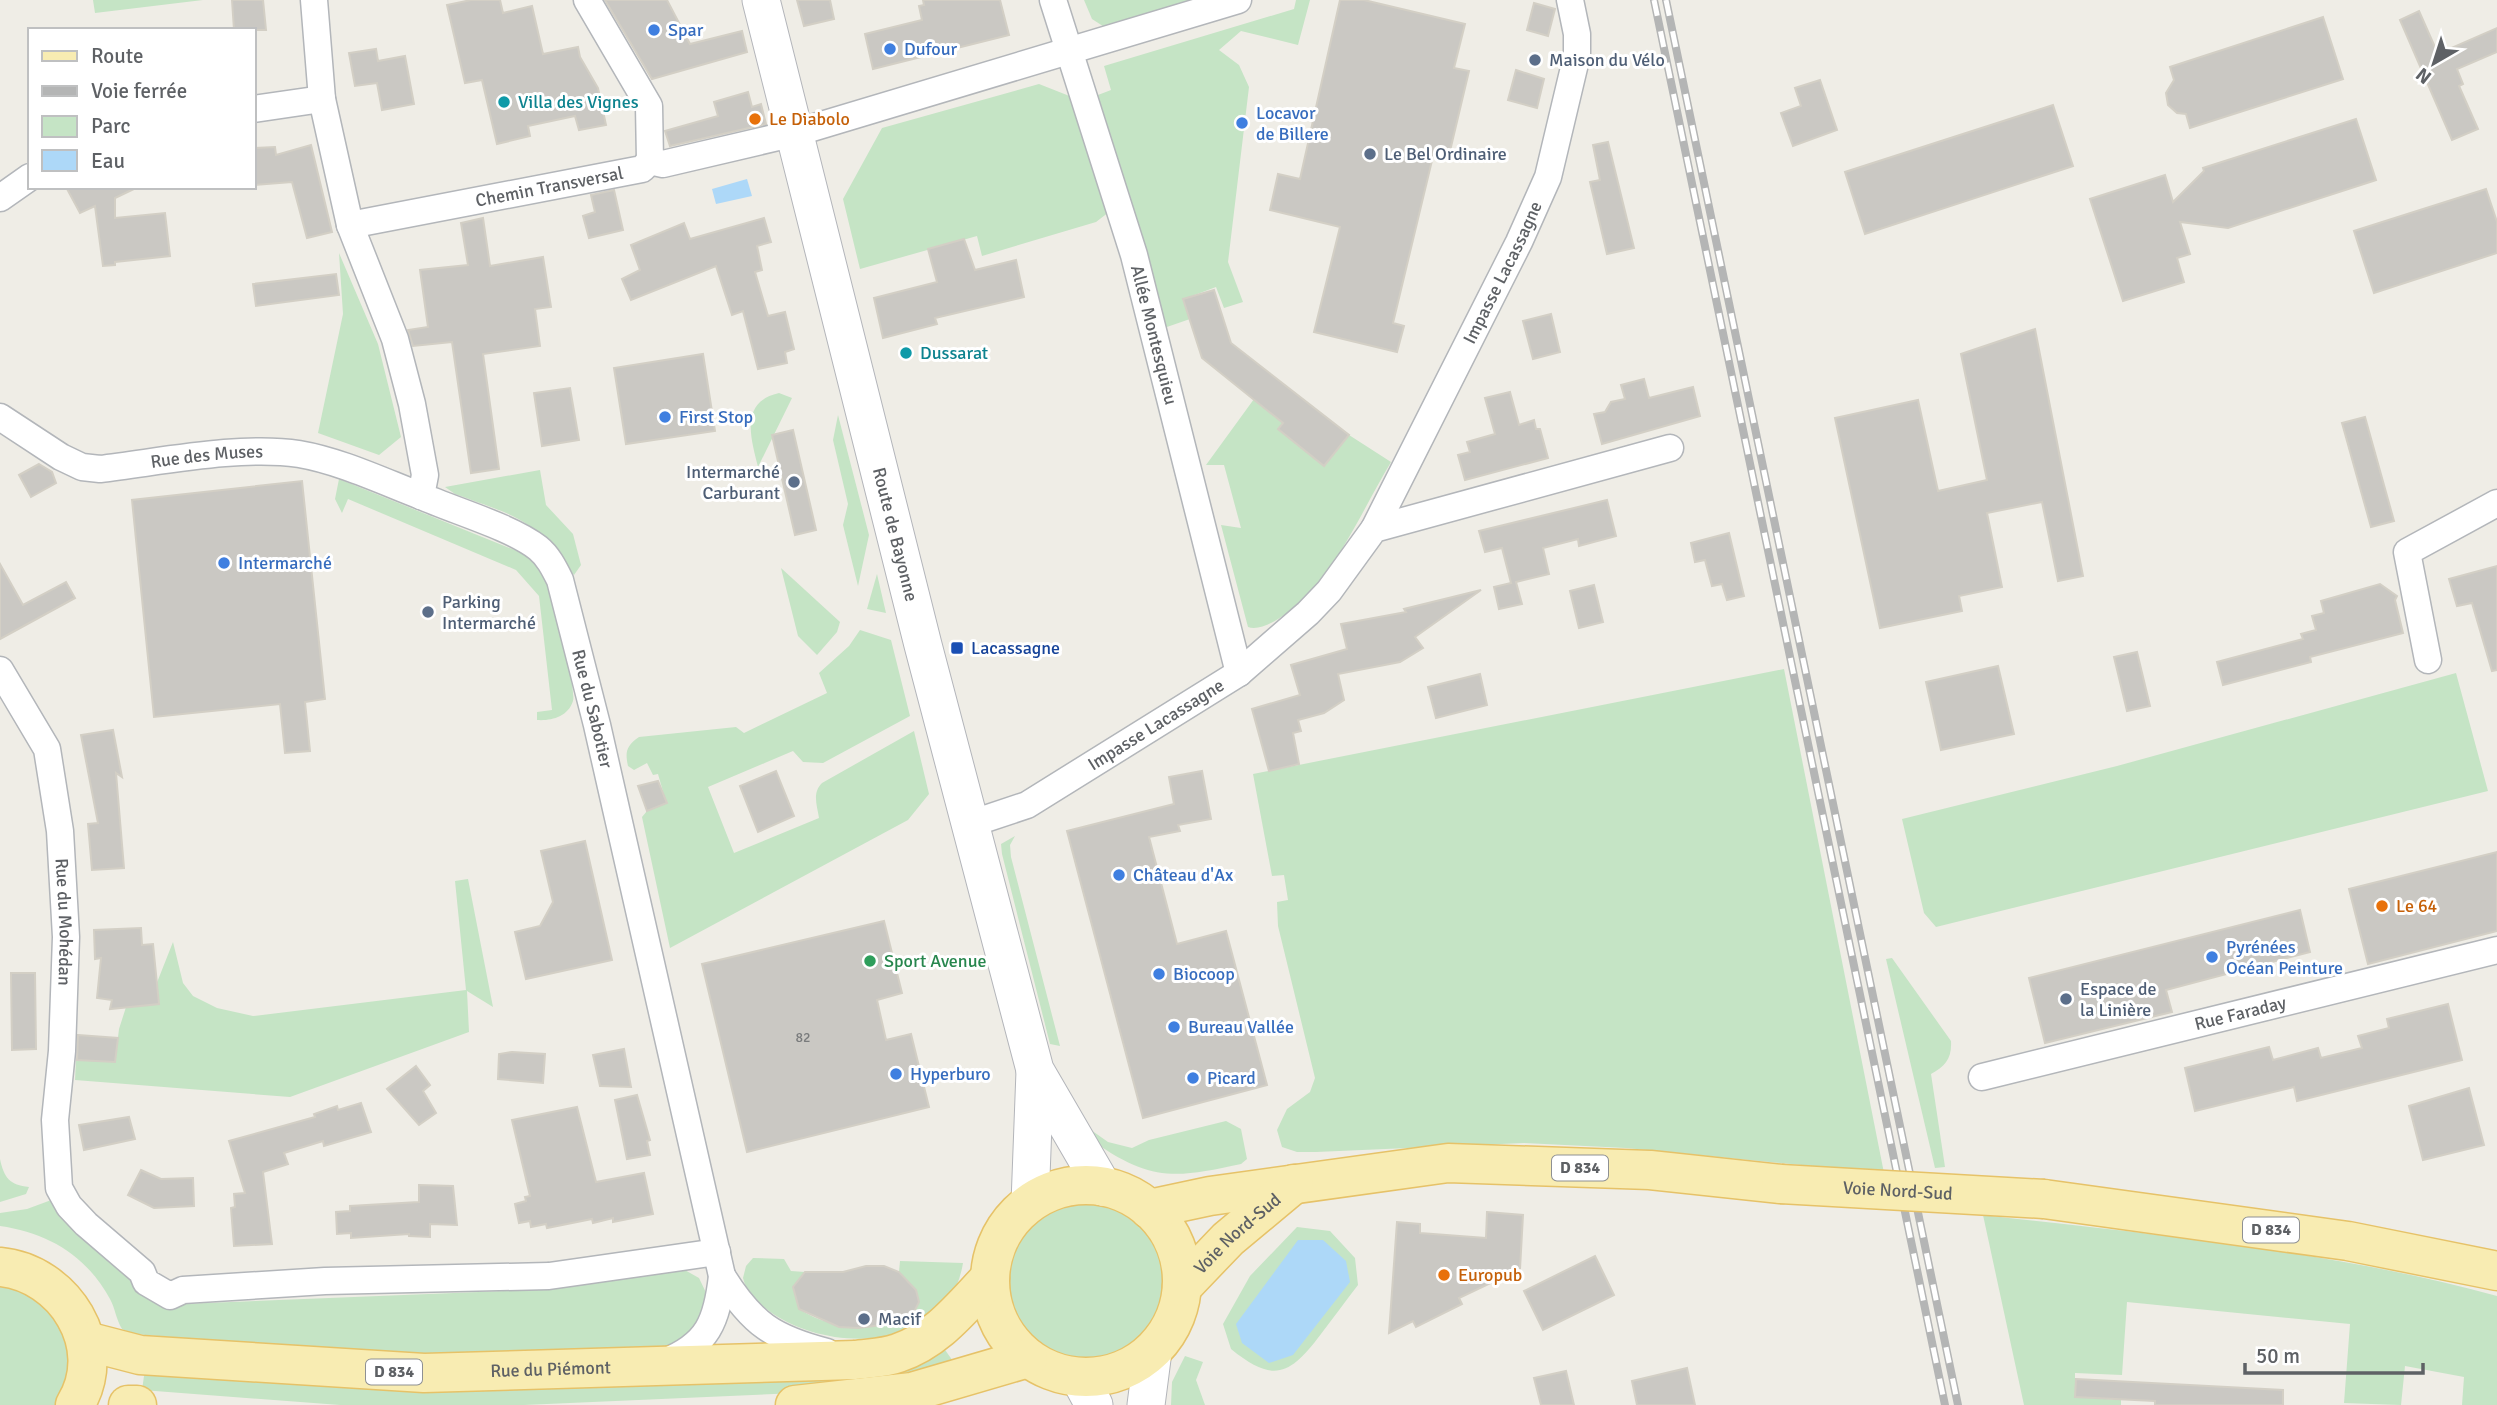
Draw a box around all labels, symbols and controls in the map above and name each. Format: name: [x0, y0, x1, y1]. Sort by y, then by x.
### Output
place label: Spar: [668, 19, 704, 41]
marker: Spar: [646, 22, 662, 38]
legend: [28, 28, 256, 189]
north arrow: [2399, 28, 2469, 98]
place label: Dufour: [904, 38, 958, 60]
marker: Dufour: [882, 41, 898, 57]
text: Route: [91, 43, 143, 69]
place label: Maison du Vélo: [1549, 49, 1665, 71]
marker: Maison du Vélo: [1527, 52, 1543, 68]
text: N: [2411, 62, 2437, 89]
text: Voie ferrée: [91, 78, 187, 104]
place label: Villa des Vignes: [518, 91, 639, 113]
marker: Villa des Vignes: [496, 94, 512, 110]
place label: Locavor de Billere: [1256, 102, 1329, 145]
place label: Le Diabolo: [769, 108, 850, 130]
marker: Le Diabolo: [747, 111, 763, 127]
text: Parc: [91, 113, 130, 139]
marker: Locavor de Billere: [1234, 115, 1250, 131]
place label: Le Bel Ordinaire: [1384, 143, 1507, 165]
marker: Le Bel Ordinaire: [1362, 146, 1378, 162]
text: Eau: [91, 148, 125, 174]
street label: Chemin Transversal: [474, 162, 625, 212]
street label: Impasse Lacassagne: [1458, 198, 1547, 348]
street label: Allée Montesquieu: [1126, 263, 1182, 407]
place label: Dussarat: [920, 342, 988, 364]
marker: Dussarat: [898, 345, 914, 361]
place label: First Stop: [679, 406, 753, 428]
marker: First Stop: [657, 409, 673, 425]
street label: Rue des Muses: [149, 440, 263, 473]
place label: Intermarché Carburant: [686, 461, 780, 504]
street label: Route de Bayonne: [868, 465, 923, 604]
marker: Intermarché Carburant: [786, 474, 802, 490]
place label: Intermarché: [238, 552, 332, 574]
marker: Intermarché: [216, 555, 232, 571]
place label: Parking Intermarché: [442, 591, 536, 634]
marker: Parking Intermarché: [420, 604, 436, 620]
place label: Lacassagne: [971, 637, 1060, 659]
marker: Lacassagne: [949, 640, 965, 656]
street label: Rue du Sabotier: [567, 647, 618, 771]
street label: Impasse Lacassagne: [1084, 674, 1228, 775]
street label: Rue du Mohédan: [51, 857, 77, 986]
place label: Château d'Ax: [1133, 864, 1234, 886]
marker: Château d'Ax: [1111, 867, 1127, 883]
place label: Le 64: [2396, 895, 2438, 917]
marker: Le 64: [2374, 898, 2390, 914]
place label: Pyrénées Océan Peinture: [2226, 936, 2343, 979]
marker: Pyrénées Océan Peinture: [2204, 949, 2220, 965]
place label: Sport Avenue: [884, 950, 986, 972]
marker: Sport Avenue: [862, 953, 878, 969]
place label: Biocoop: [1173, 963, 1235, 985]
marker: Biocoop: [1151, 966, 1167, 982]
place label: Espace de la Linière: [2080, 978, 2157, 1021]
marker: Espace de la Linière: [2058, 991, 2074, 1007]
street label: Rue Faraday: [2192, 991, 2289, 1035]
place label: Bureau Vallée: [1188, 1016, 1294, 1038]
marker: Bureau Vallée: [1166, 1019, 1182, 1035]
house number: 82: [795, 1029, 811, 1046]
place label: Hyperburo: [910, 1063, 991, 1085]
marker: Hyperburo: [888, 1066, 904, 1082]
place label: Picard: [1207, 1067, 1256, 1089]
marker: Picard: [1185, 1070, 1201, 1086]
road number: D 834: [1552, 1156, 1608, 1180]
street label: Voie Nord-Sud: [1842, 1177, 1953, 1205]
street label: Voie Nord-Sud: [1189, 1189, 1285, 1279]
road number: D 834: [2243, 1218, 2299, 1242]
place label: Europub: [1458, 1264, 1522, 1286]
marker: Europub: [1436, 1267, 1452, 1283]
place label: Macif: [878, 1308, 922, 1330]
marker: Macif: [856, 1311, 872, 1327]
scale bar: [2245, 1332, 2424, 1376]
text: 50 m: [2256, 1343, 2300, 1369]
street label: Rue du Piémont: [490, 1356, 611, 1382]
road number: D 834: [366, 1360, 422, 1384]

